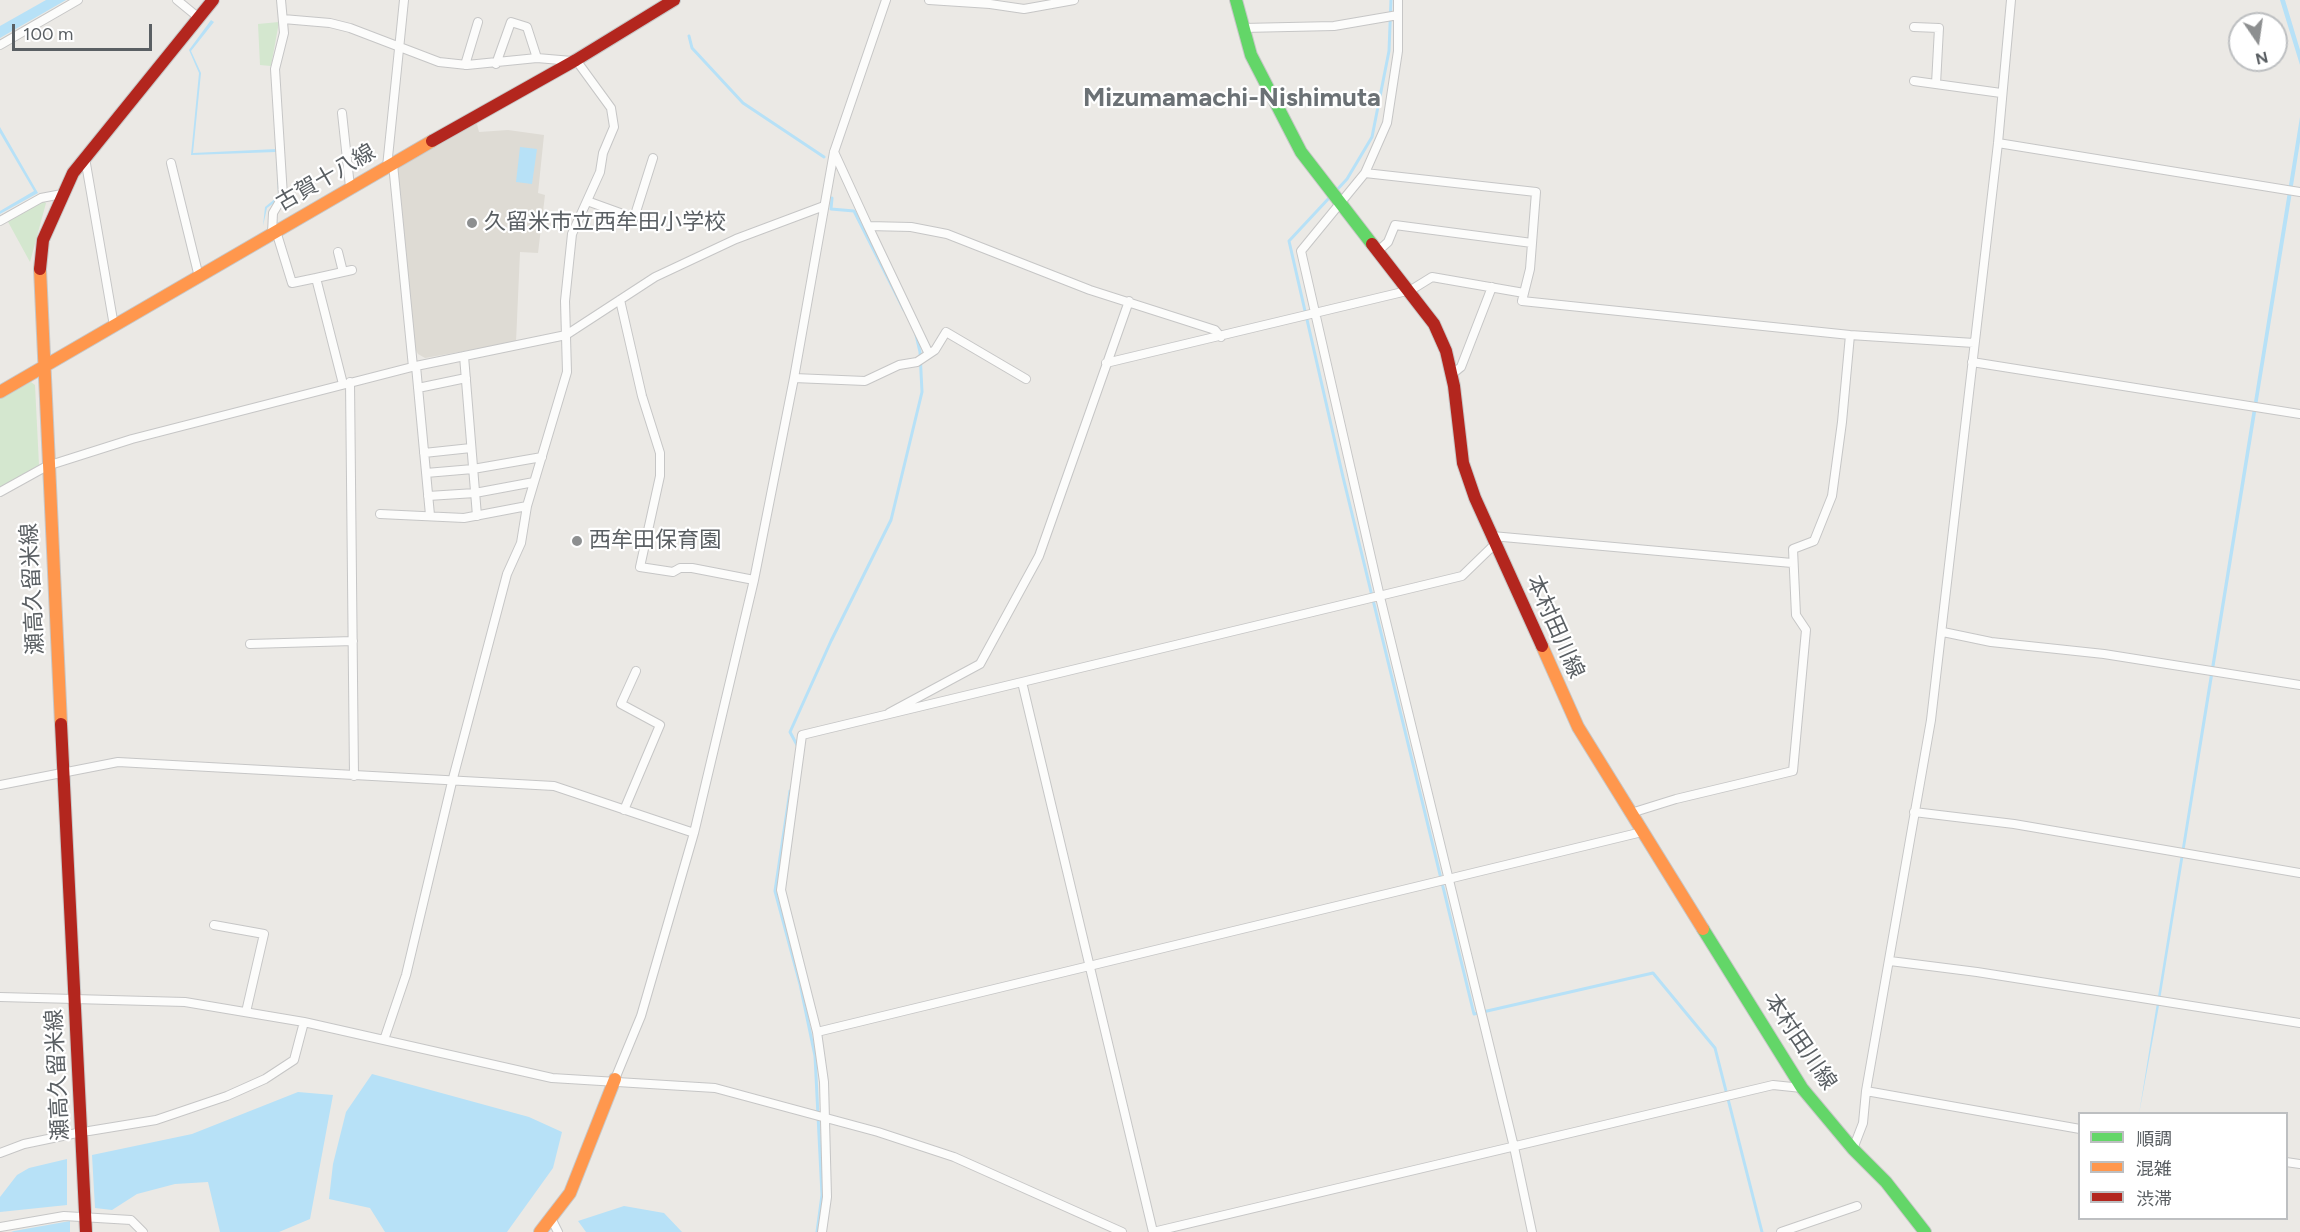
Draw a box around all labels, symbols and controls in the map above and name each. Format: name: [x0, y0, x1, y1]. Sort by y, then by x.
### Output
scale bar: [15, 12, 154, 50]
north arrow: [2228, 12, 2288, 72]
text: 100 m: [23, 23, 73, 45]
text: N: [2254, 47, 2270, 69]
district label: Mizumamachi-Nishimuta: [1083, 82, 1381, 114]
street label: 古賀十八線: [272, 139, 380, 217]
place label: 久留米市立西牟田小学校: [484, 210, 726, 236]
marker: 久留米市立西牟田小学校: [465, 216, 479, 230]
street label: 瀬高久留米線: [16, 522, 50, 656]
place label: 西牟田保育園: [589, 528, 721, 554]
marker: 西牟田保育園: [570, 534, 584, 548]
street label: 本村田川線: [1521, 571, 1589, 683]
street label: 本村田川線: [1758, 989, 1842, 1095]
street label: 瀬高久留米線: [41, 1008, 75, 1142]
legend: [2078, 1112, 2288, 1220]
text: 順調: [2136, 1128, 2172, 1150]
text: 混雑: [2136, 1158, 2172, 1180]
text: 渋滞: [2136, 1188, 2172, 1210]

